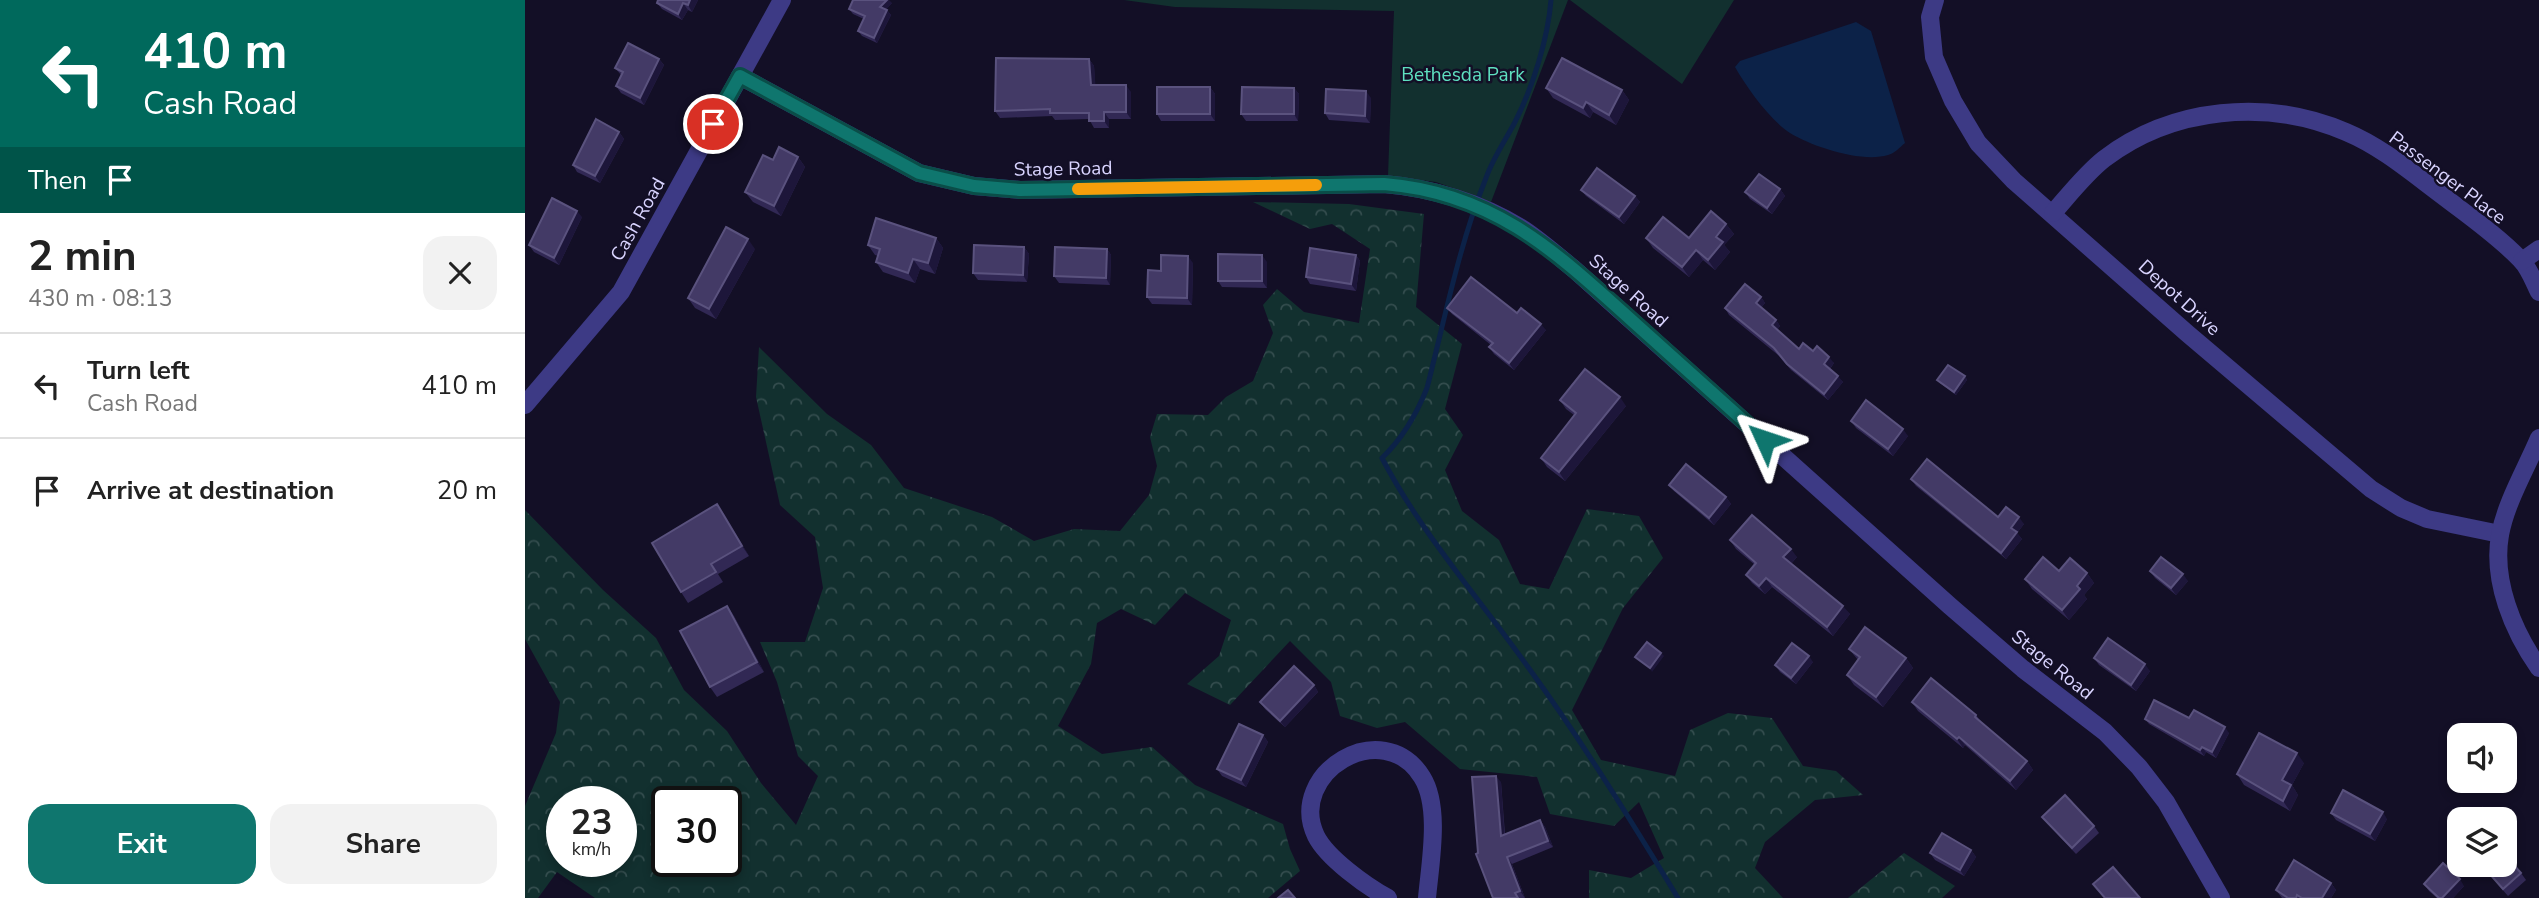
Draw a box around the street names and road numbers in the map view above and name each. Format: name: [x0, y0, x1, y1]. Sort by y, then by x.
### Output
street label: Passenger Place: [2384, 125, 2511, 230]
street label: Stage Road: [1013, 155, 1113, 183]
street label: Cash Road: [604, 173, 671, 266]
street label: Stage Road: [1583, 248, 1674, 333]
street label: Depot Drive: [2133, 254, 2226, 342]
street label: Stage Road: [2006, 624, 2099, 706]

